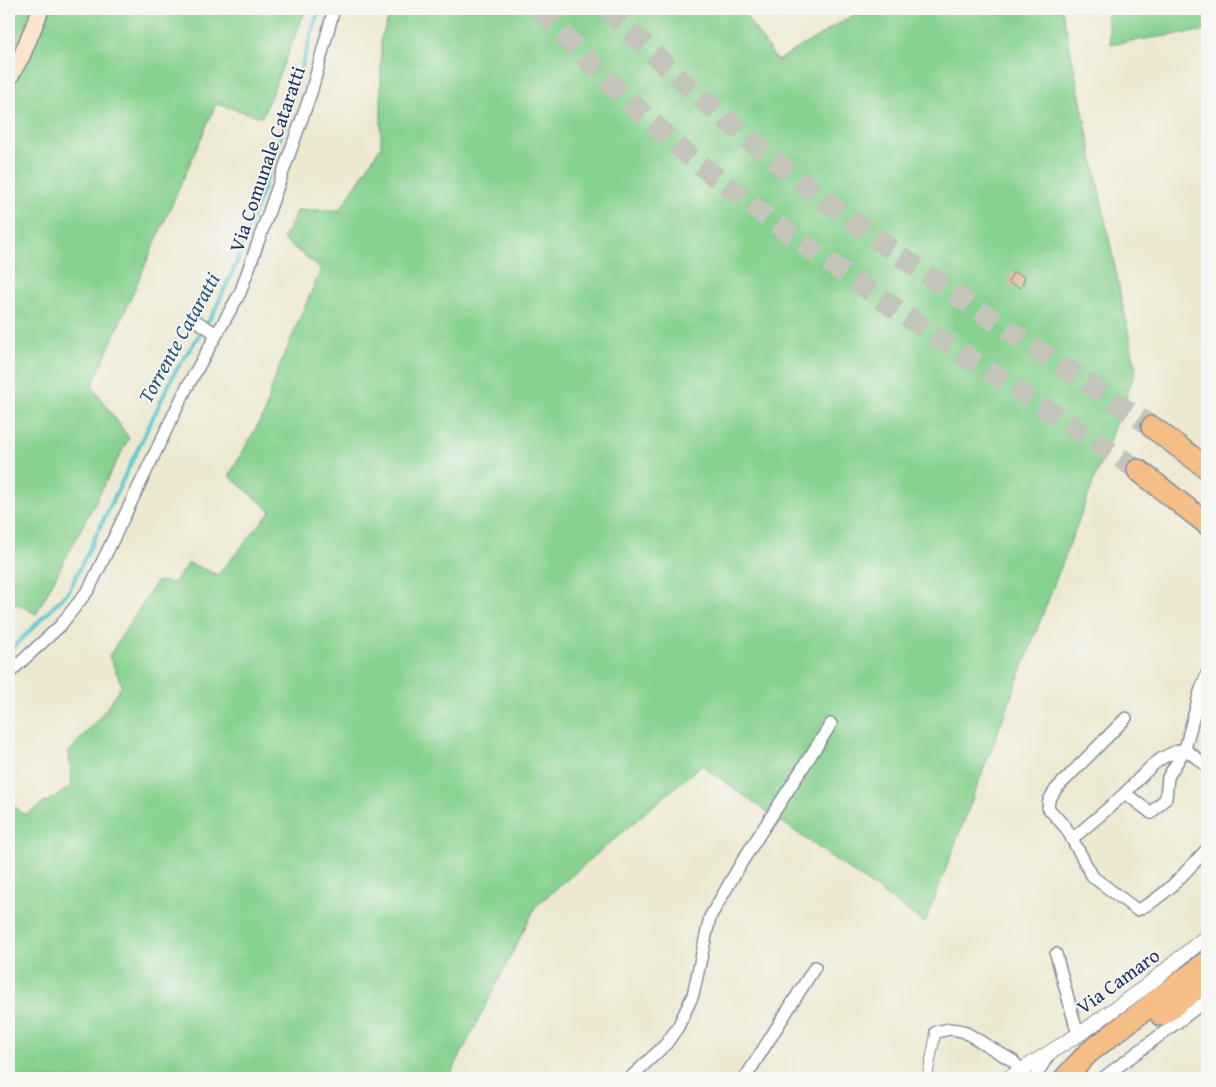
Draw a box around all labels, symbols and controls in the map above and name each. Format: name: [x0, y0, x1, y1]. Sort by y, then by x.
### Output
street label: Via Comunale Cataratti: [221, 62, 312, 256]
water label: Torrente Cataratti: [130, 266, 228, 409]
street label: Via Camaro: [1070, 940, 1165, 1021]

